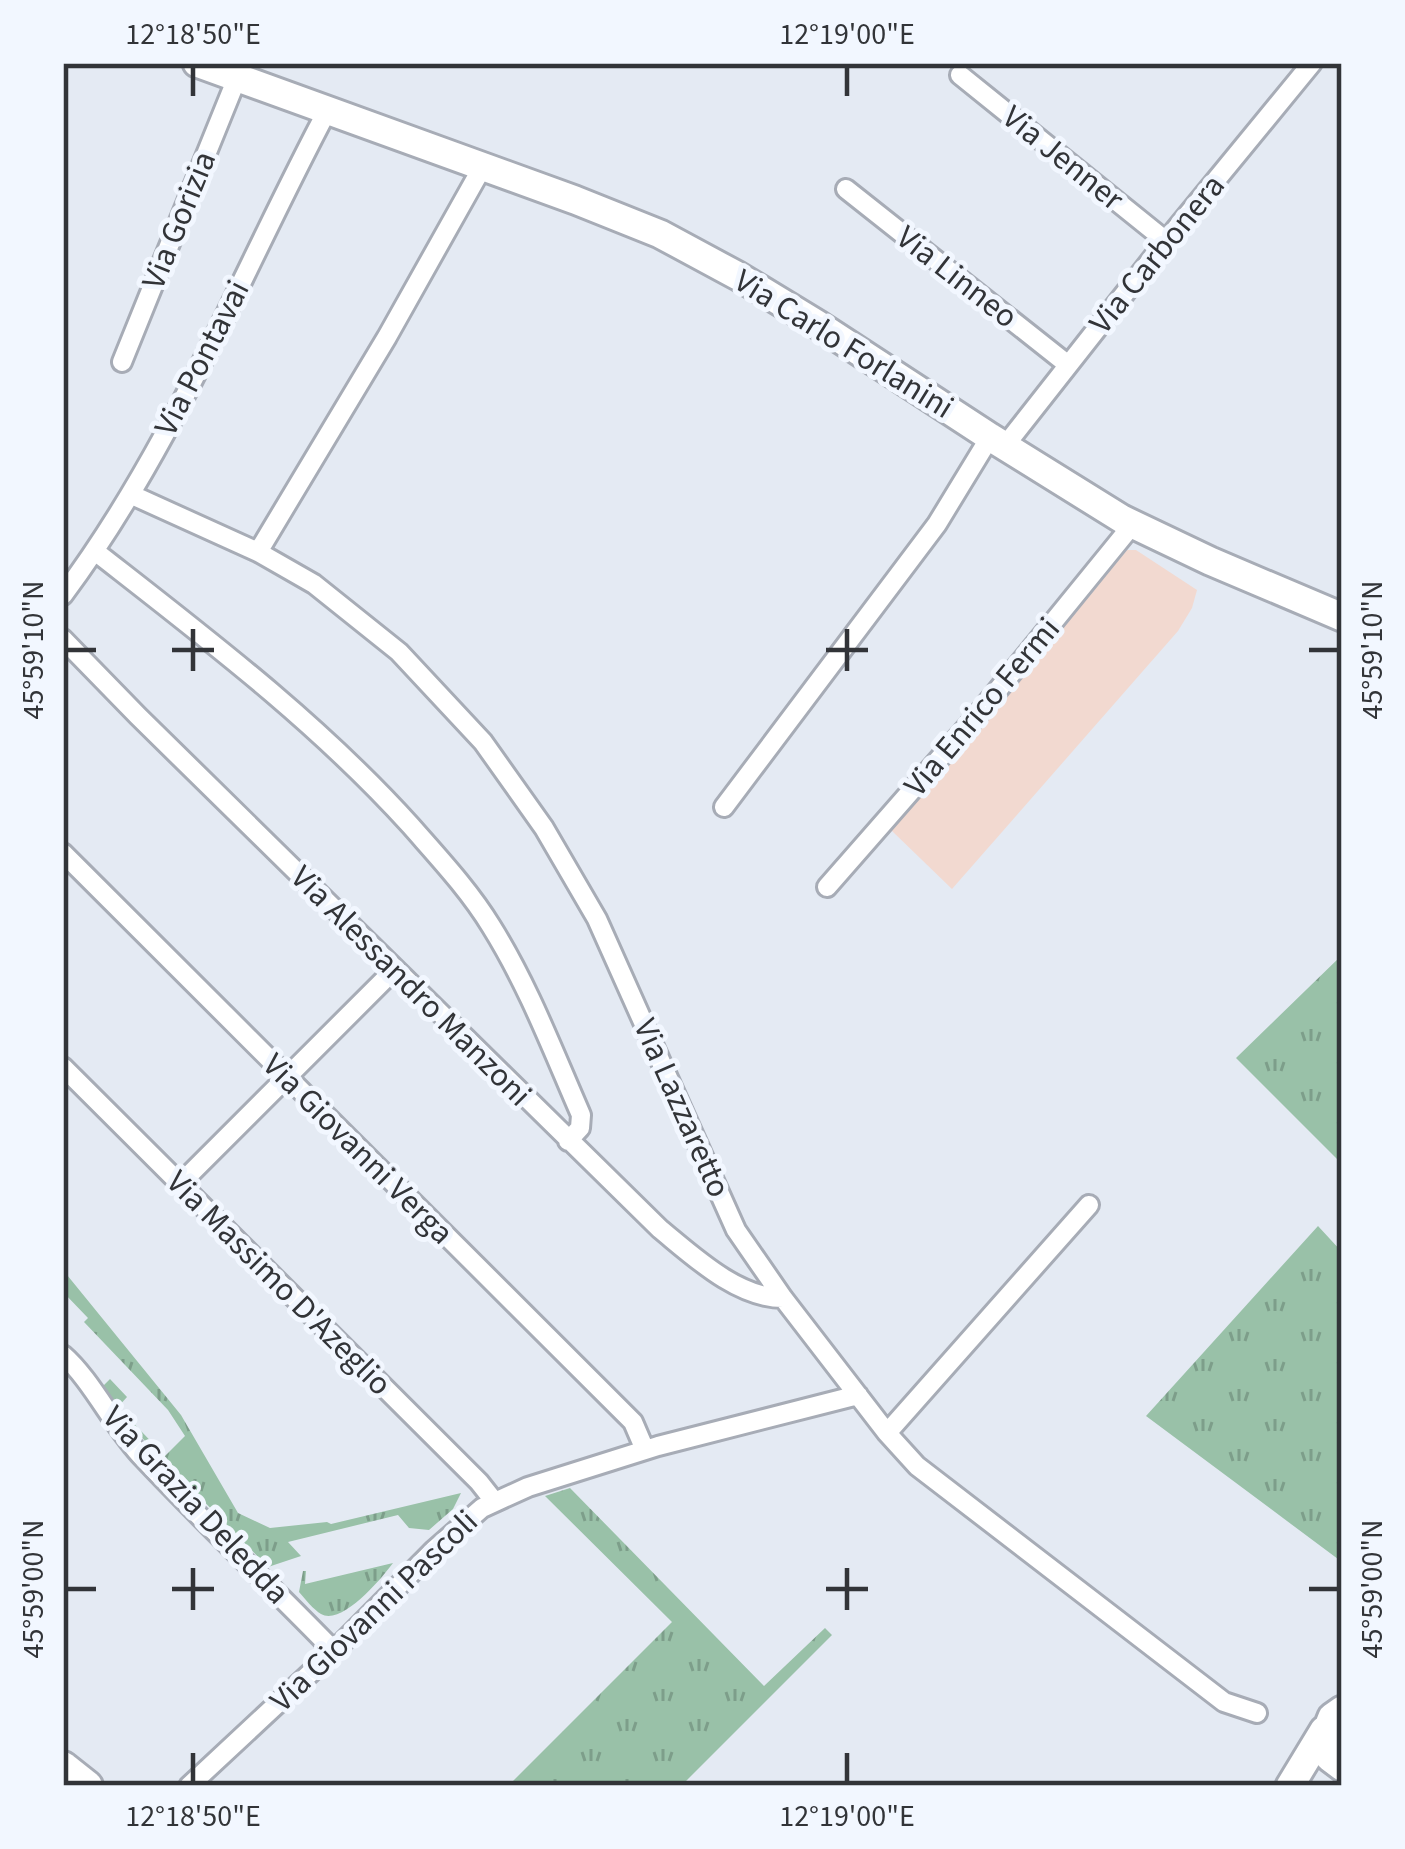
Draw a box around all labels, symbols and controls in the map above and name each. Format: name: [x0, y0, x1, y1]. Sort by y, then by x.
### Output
text: 12°18'50"E: [125, 13, 261, 56]
text: 12°19'00"E: [779, 13, 915, 56]
street label: Via Jenner: [992, 94, 1134, 222]
street label: Via Gorizia: [130, 144, 228, 296]
street label: Via Carbonera: [1078, 164, 1236, 344]
street label: Via Linneo: [886, 215, 1028, 339]
street label: Via Carlo Forlanini: [725, 258, 963, 430]
street label: Via Pontavai: [143, 272, 261, 444]
text: 45°59'10"N: [12, 580, 55, 720]
text: 45°59'10"N: [1351, 580, 1394, 720]
street label: Via Enrico Fermi: [893, 607, 1071, 807]
street label: Via Alessandro Manzoni: [280, 855, 542, 1117]
street label: Via Lazzaretto: [622, 1011, 742, 1205]
street label: Via Giovanni Verga: [252, 1043, 464, 1255]
street label: Via Massimo D'Azeglio: [156, 1160, 402, 1406]
street label: Via Grazia Deledda: [91, 1395, 301, 1615]
street label: Via Giovanni Pascoli: [259, 1499, 489, 1723]
text: 45°59'00"N: [12, 1519, 55, 1659]
text: 45°59'00"N: [1351, 1519, 1394, 1659]
text: 12°18'50"E: [125, 1795, 261, 1838]
text: 12°19'00"E: [779, 1795, 915, 1838]

